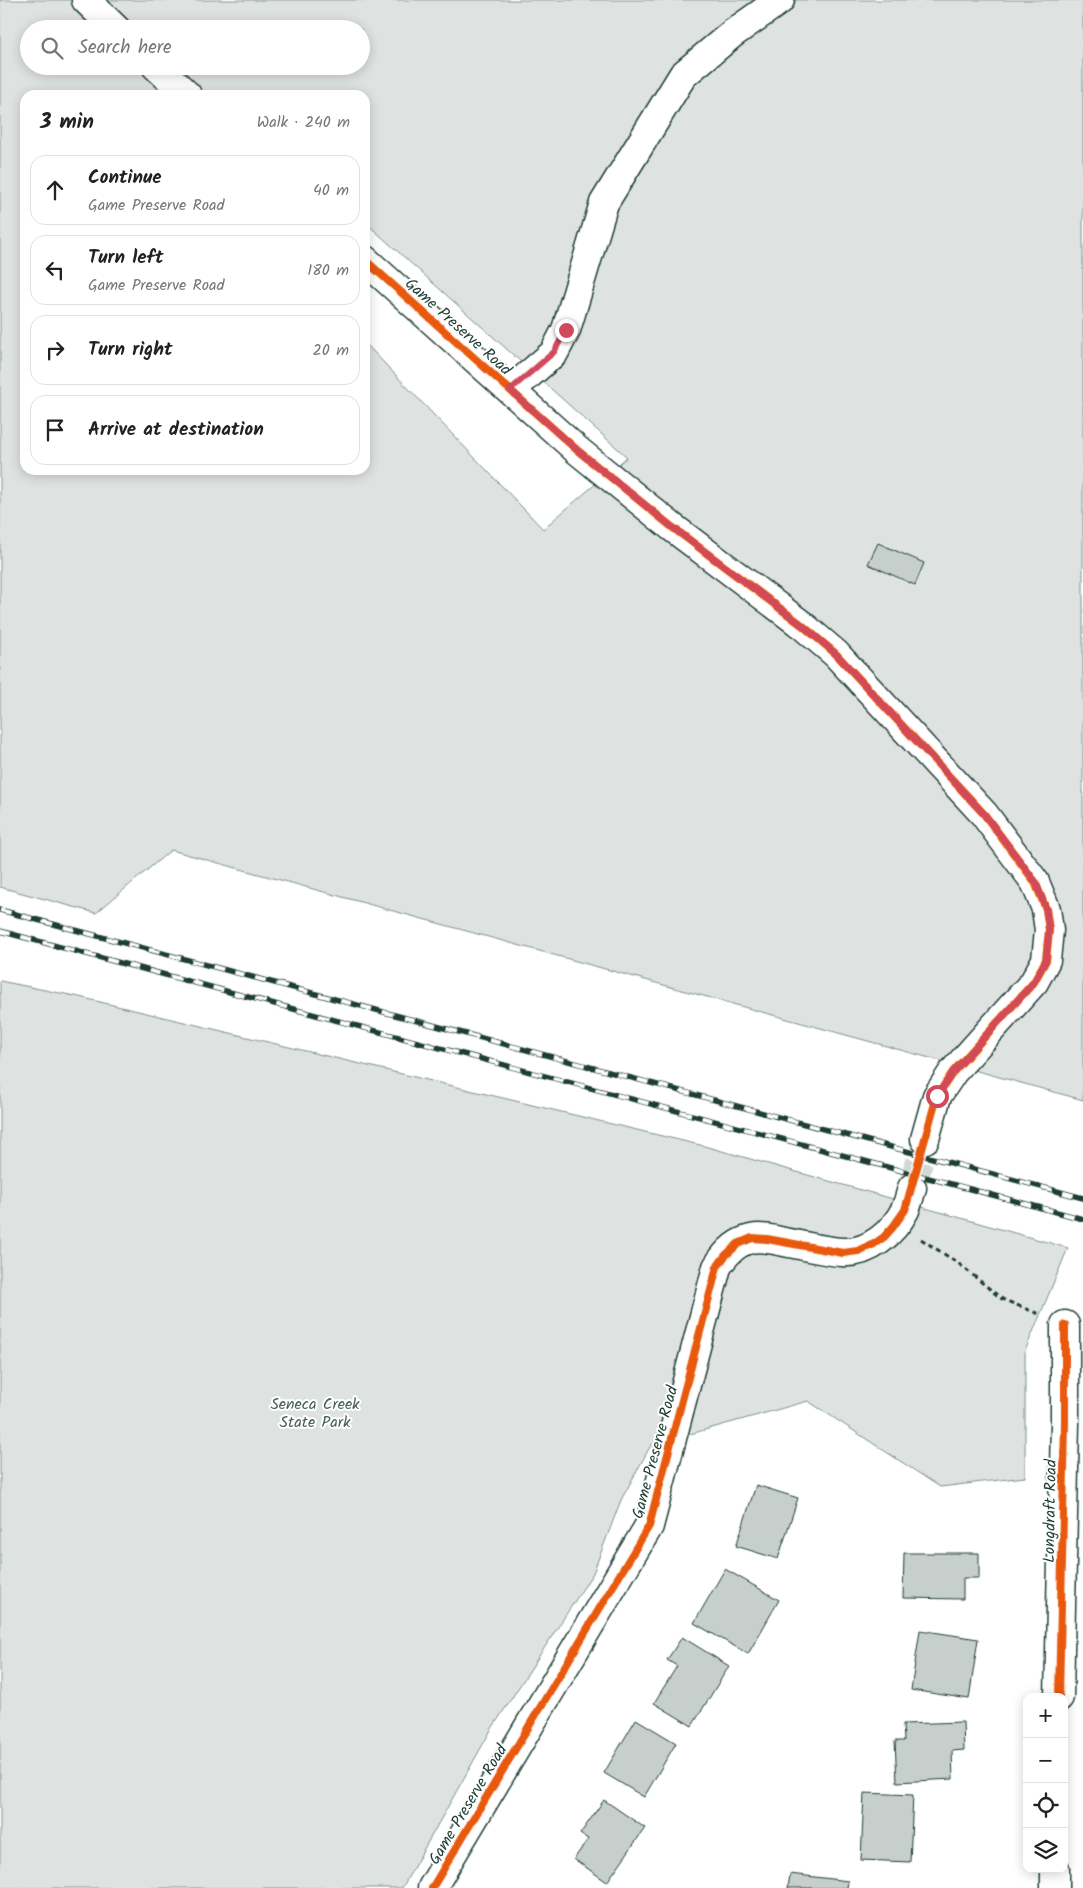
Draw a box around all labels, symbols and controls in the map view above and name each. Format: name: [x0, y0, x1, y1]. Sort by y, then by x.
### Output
search box: [20, 20, 370, 75]
text: Search here: [78, 33, 172, 63]
icon: search: [38, 34, 66, 62]
text: 3 min: [40, 106, 94, 139]
text: Walk · 240 m: [257, 110, 350, 135]
text: Continue: [88, 163, 161, 193]
icon: ahead: [41, 176, 69, 204]
text: 40 m: [313, 178, 349, 203]
text: Game Preserve Road: [88, 193, 225, 218]
text: Turn left: [88, 243, 163, 273]
icon: left: [41, 256, 69, 284]
text: 180 m: [307, 258, 349, 283]
street label: Game Preserve Road: [399, 272, 518, 383]
text: Game Preserve Road: [88, 273, 225, 298]
route end: [555, 319, 578, 342]
text: Turn right: [88, 335, 173, 365]
icon: right: [41, 336, 69, 364]
text: 20 m: [313, 338, 349, 363]
text: Arrive at destination: [88, 415, 264, 445]
icon: arrive: [41, 416, 69, 444]
route start: [926, 1085, 949, 1108]
street label: Game Preserve Road: [626, 1382, 685, 1522]
park label: Seneca Creek State Park: [270, 1392, 360, 1435]
street label: Longdraft Road: [1037, 1458, 1064, 1563]
map controls: [1023, 1693, 1068, 1873]
button: +: [1023, 1693, 1068, 1738]
button: −: [1023, 1738, 1068, 1783]
street label: Game Preserve Road: [422, 1739, 515, 1870]
button: locate: [1023, 1783, 1068, 1828]
button: layers: [1023, 1828, 1068, 1873]

